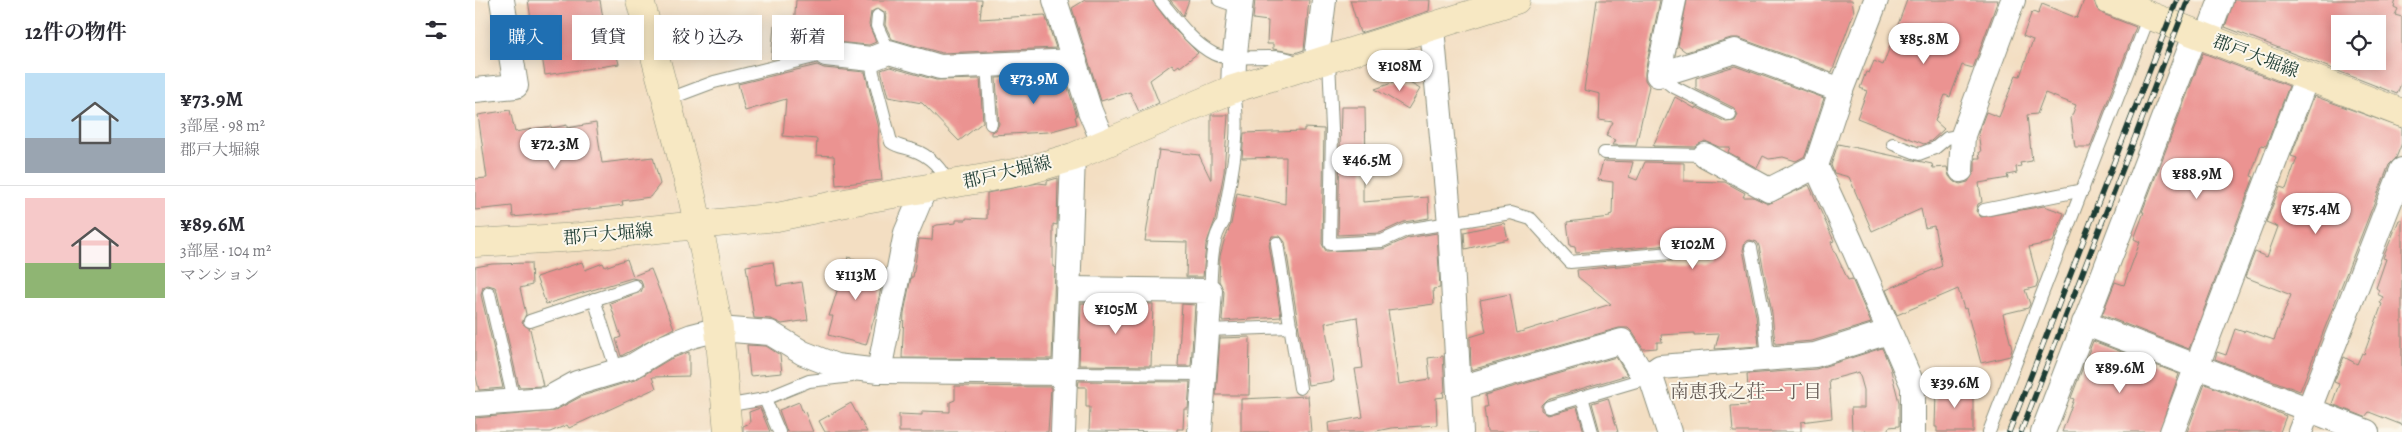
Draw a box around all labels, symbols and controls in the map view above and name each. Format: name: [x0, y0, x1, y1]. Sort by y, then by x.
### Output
chip: 購入: [490, 15, 562, 60]
chip: 賃貸: [572, 15, 644, 60]
chip: 絞り込み: [654, 15, 762, 60]
chip: 新着: [772, 15, 844, 60]
map controls: [2331, 15, 2386, 70]
button: locate: [2331, 15, 2386, 70]
icon: filters: [422, 16, 450, 44]
text: 12件の物件: [25, 18, 127, 46]
pin: ¥85.8M: [1883, 22, 1965, 65]
text: ¥85.8M: [1899, 28, 1949, 50]
street label: 郡戸大堀線: [2210, 29, 2302, 83]
pin: ¥108M: [1365, 49, 1435, 92]
text: ¥108M: [1378, 55, 1422, 77]
pin: ¥73.9M: [993, 62, 1075, 105]
text: ¥73.9M: [1010, 68, 1058, 90]
text: ¥73.9M: [180, 85, 243, 113]
icon: home: [65, 93, 125, 153]
text: 3部屋 · 98 m²: [180, 115, 265, 137]
pin: ¥72.3M: [514, 128, 596, 170]
text: ¥72.3M: [531, 133, 579, 155]
text: 郡戸大堀線: [180, 139, 260, 161]
pin: ¥46.5M: [1326, 144, 1408, 186]
text: ¥46.5M: [1343, 149, 1391, 171]
street label: 郡戸大堀線: [960, 150, 1054, 194]
pin: ¥88.9M: [2156, 158, 2238, 200]
text: ¥88.9M: [2172, 163, 2222, 185]
pin: ¥75.4M: [2275, 192, 2357, 235]
text: ¥75.4M: [2292, 198, 2340, 220]
text: ¥89.6M: [180, 210, 245, 238]
icon: home: [65, 218, 125, 278]
street label: 郡戸大堀線: [562, 218, 654, 250]
pin: ¥102M: [1658, 228, 1728, 270]
text: ¥102M: [1671, 233, 1715, 255]
text: 3部屋 · 104 m²: [180, 240, 271, 262]
pin: ¥113M: [821, 258, 891, 301]
text: マンション: [180, 264, 259, 286]
text: ¥113M: [836, 264, 876, 286]
pin: ¥105M: [1081, 292, 1151, 335]
text: ¥105M: [1094, 298, 1138, 320]
pin: ¥89.6M: [2079, 352, 2161, 394]
text: ¥89.6M: [2095, 357, 2145, 379]
pin: ¥39.6M: [1914, 366, 1996, 409]
text: ¥39.6M: [1931, 372, 1979, 394]
district label: 南恵我之荘一丁目: [1670, 379, 1822, 405]

